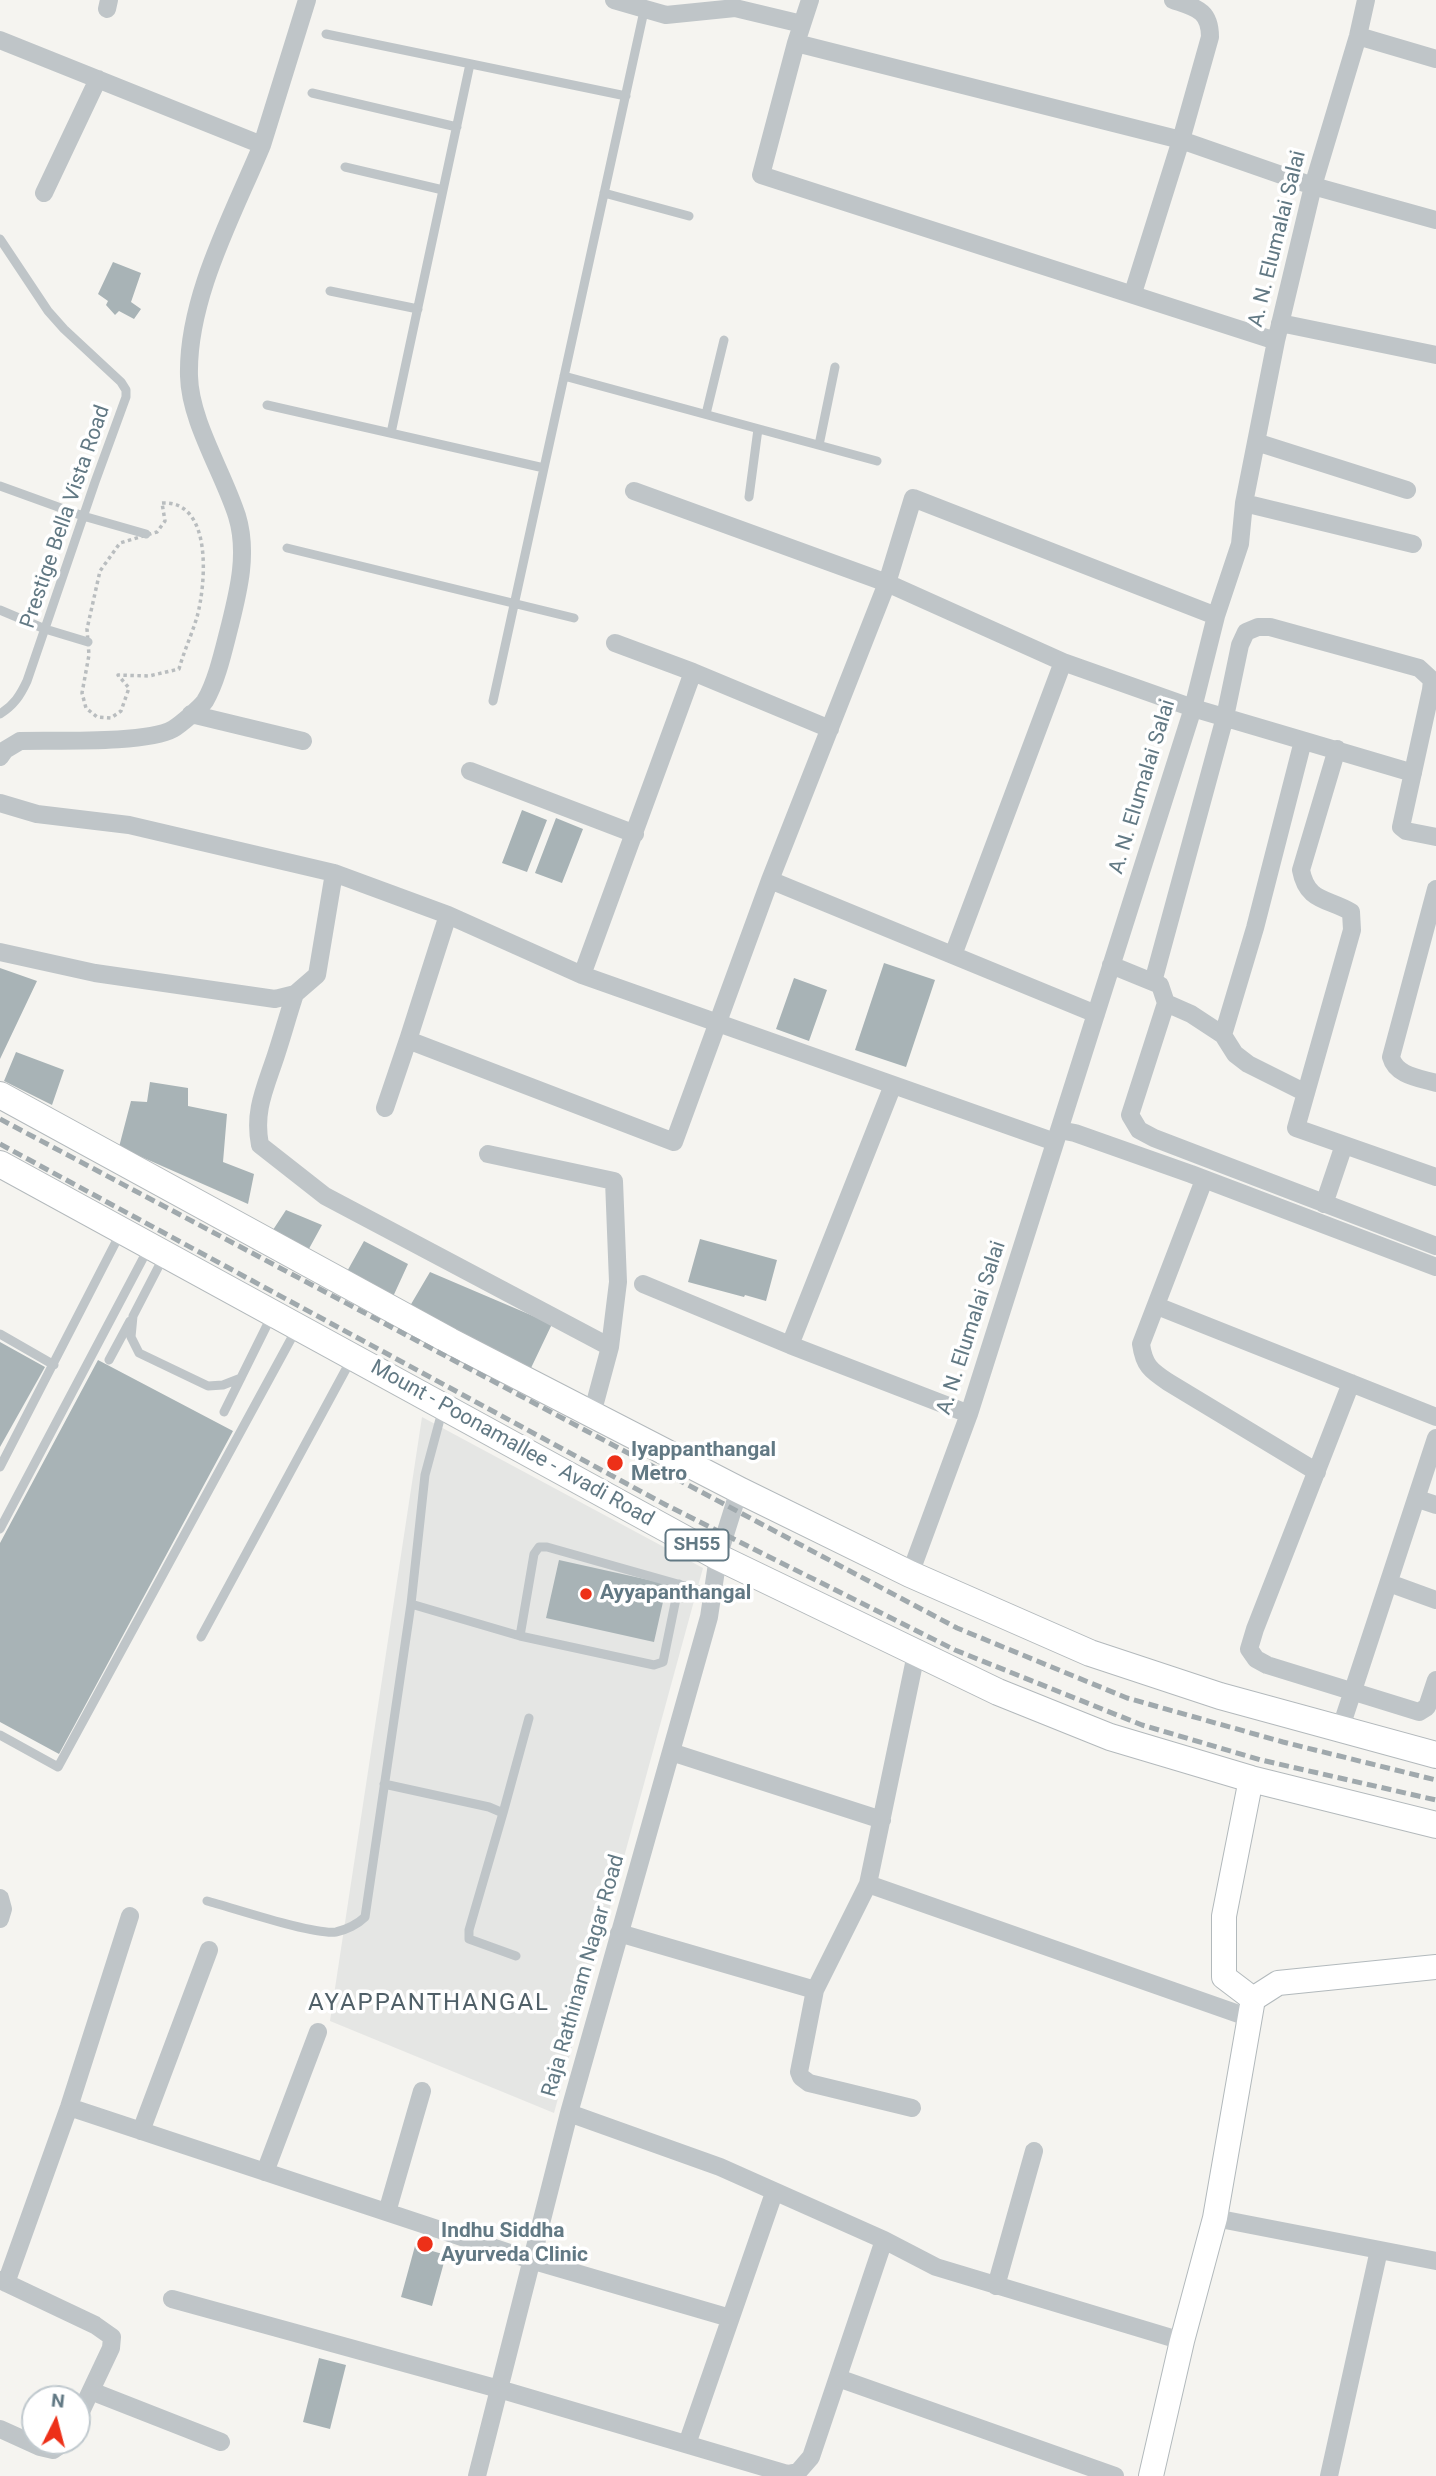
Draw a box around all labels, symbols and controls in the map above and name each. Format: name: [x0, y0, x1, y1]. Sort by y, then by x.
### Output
street label: A. N. Elumalai Salai: [1244, 148, 1312, 330]
street label: Prestige Bella Vista Road: [16, 402, 116, 632]
street label: A. N. Elumalai Salai: [1104, 697, 1182, 877]
street label: A. N. Elumalai Salai: [932, 1238, 1012, 1418]
street label: Mount - Poonamallee - Avadi Road: [366, 1355, 658, 1533]
place label: Iyappanthangal Metro: [631, 1438, 776, 1488]
marker: Iyappanthangal Metro: [605, 1453, 625, 1473]
road number: SH55: [666, 1530, 728, 1560]
place label: Ayyapanthangal: [600, 1581, 751, 1607]
marker: Ayyapanthangal: [578, 1586, 594, 1602]
street label: Raja Rathinam Nagar Road: [537, 1852, 631, 2100]
district label: AYAPPANTHANGAL: [310, 1990, 548, 2018]
place label: Indhu Siddha Ayurveda Clinic: [441, 2219, 588, 2269]
marker: Indhu Siddha Ayurveda Clinic: [415, 2234, 435, 2254]
north arrow: [21, 2385, 91, 2455]
text: N: [50, 2388, 66, 2413]

